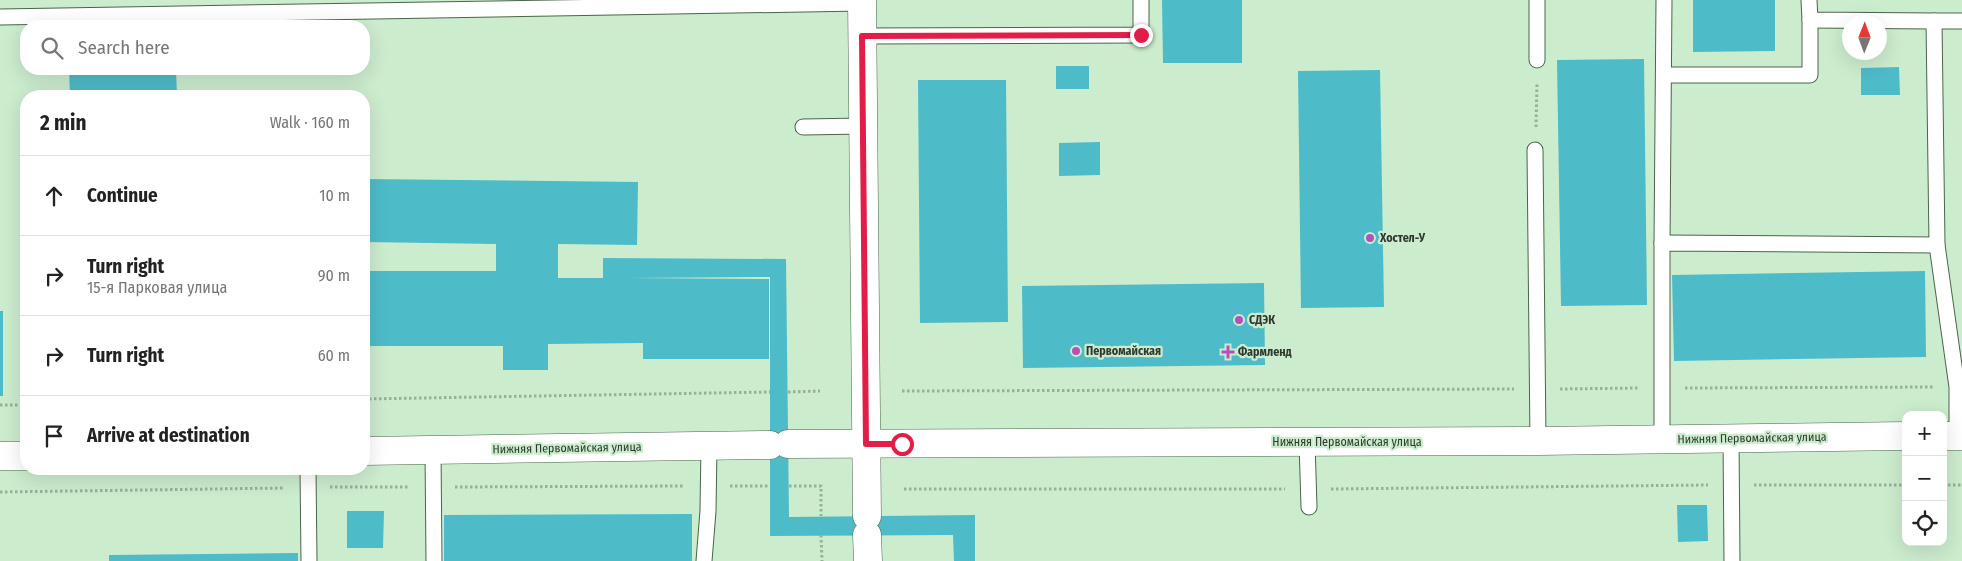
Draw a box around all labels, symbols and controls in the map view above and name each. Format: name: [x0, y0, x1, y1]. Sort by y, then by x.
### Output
north arrow: [1842, 15, 1887, 60]
search box: [20, 20, 370, 75]
route end: [1130, 24, 1153, 47]
icon: search: [38, 34, 66, 62]
text: Search here: [78, 36, 170, 59]
text: 2 min: [40, 110, 87, 136]
text: Walk · 160 m: [270, 113, 350, 132]
icon: ahead: [40, 182, 68, 210]
text: Continue: [87, 184, 158, 207]
text: 10 m: [319, 186, 350, 205]
place label: Хостел-У: [1379, 231, 1426, 245]
marker: Хостел-У: [1364, 232, 1376, 244]
text: Turn right: [87, 255, 164, 278]
icon: right: [40, 262, 68, 290]
text: 90 m: [318, 266, 350, 285]
text: 15-я Парковая улица: [87, 278, 227, 297]
place label: СДЭК: [1249, 313, 1275, 327]
marker: СДЭК: [1233, 314, 1245, 326]
icon: right: [40, 342, 68, 370]
text: Turn right: [87, 344, 164, 367]
place label: Первомайская: [1086, 344, 1161, 358]
marker: Первомайская: [1070, 345, 1082, 357]
place label: Фармленд: [1238, 345, 1292, 359]
text: 60 m: [318, 346, 350, 365]
marker: Фармленд: [1222, 346, 1234, 358]
map controls: [1902, 411, 1947, 546]
button: +: [1902, 411, 1947, 456]
icon: arrive: [40, 422, 68, 450]
text: Arrive at destination: [87, 424, 250, 447]
street label: Нижняя Первомайская улица: [1677, 430, 1827, 446]
route start: [891, 433, 914, 456]
street label: Нижняя Первомайская улица: [1272, 435, 1422, 449]
street label: Нижняя Первомайская улица: [492, 440, 642, 456]
button: −: [1902, 456, 1947, 501]
button: locate: [1902, 501, 1947, 546]

